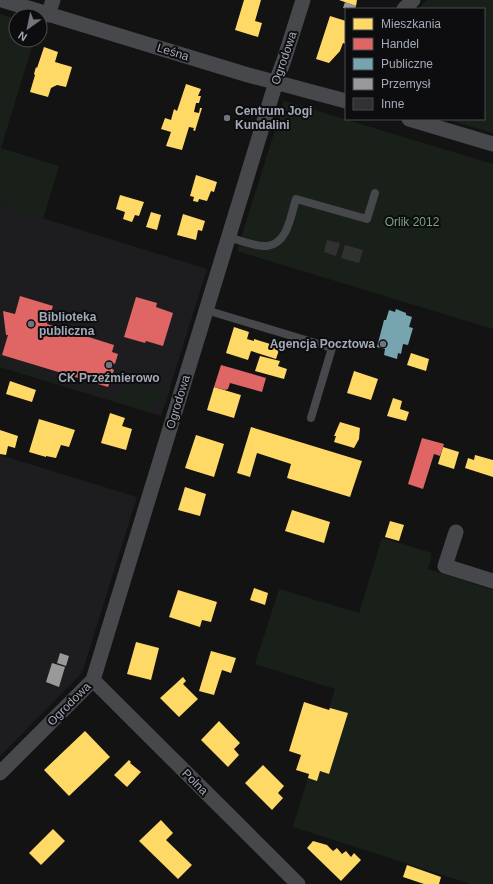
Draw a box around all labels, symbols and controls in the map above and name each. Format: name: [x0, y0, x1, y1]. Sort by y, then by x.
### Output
north arrow: [8, 8, 48, 48]
legend: [345, 8, 485, 120]
text: Mieszkania: [381, 17, 441, 31]
text: N: [16, 29, 29, 44]
street label: Ogrodowa: [268, 29, 300, 86]
text: Handel: [381, 37, 419, 51]
street label: Leśna: [155, 41, 191, 64]
text: Publiczne: [381, 57, 433, 71]
text: Przemysł: [381, 77, 431, 91]
text: Inne: [381, 97, 405, 111]
place label: Centrum Jogi Kundalini: [235, 104, 312, 132]
marker: Centrum Jogi Kundalini: [222, 113, 232, 123]
park label: Orlik 2012: [385, 215, 440, 229]
place label: Biblioteka publiczna: [39, 310, 97, 338]
marker: Biblioteka publiczna: [26, 319, 36, 329]
place label: Agencja Pocztowa: [270, 337, 375, 351]
marker: Agencja Pocztowa: [378, 339, 388, 349]
marker: CK Przeźmierowo: [104, 360, 114, 370]
place label: CK Przeźmierowo: [58, 371, 160, 385]
street label: Ogrodowa: [163, 373, 193, 431]
street label: Ogrodowa: [44, 679, 94, 729]
street label: Polna: [179, 766, 211, 798]

